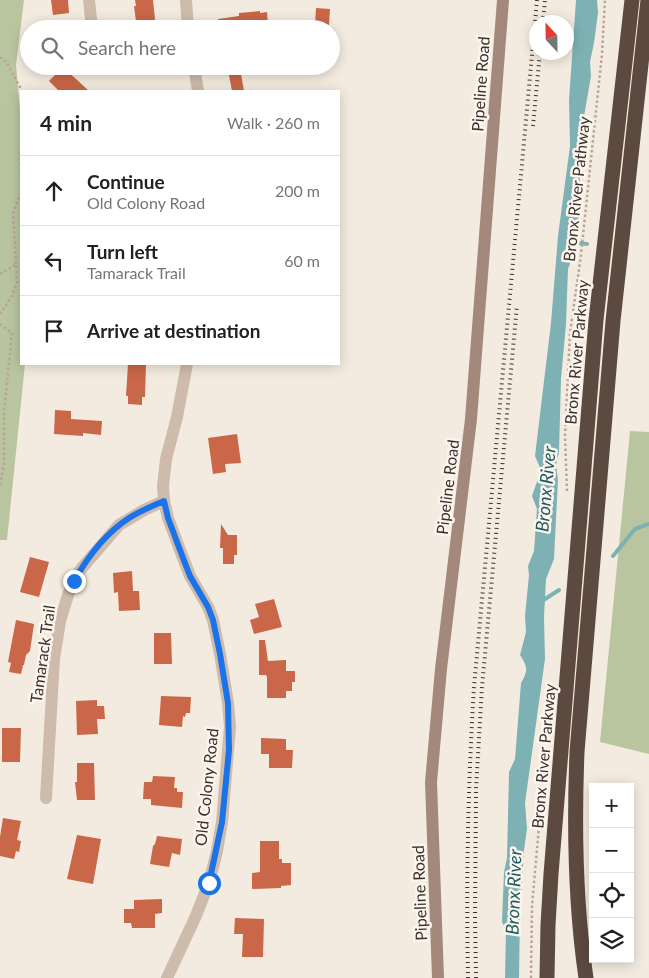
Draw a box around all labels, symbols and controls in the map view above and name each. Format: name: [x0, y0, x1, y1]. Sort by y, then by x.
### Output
north arrow: [529, 15, 574, 60]
search box: [20, 20, 340, 75]
icon: search: [38, 34, 66, 62]
text: Search here: [78, 36, 176, 59]
street label: Pipeline Road: [467, 36, 493, 132]
text: 4 min: [40, 110, 92, 135]
text: Walk · 260 m: [227, 113, 320, 132]
street label: Bronx River Pathway: [559, 115, 593, 263]
text: Continue: [87, 170, 165, 193]
icon: ahead: [40, 177, 68, 205]
text: 200 m: [275, 181, 320, 200]
text: Old Colony Road: [87, 193, 205, 212]
text: Turn left: [87, 240, 158, 263]
icon: left: [40, 247, 68, 275]
text: 60 m: [284, 251, 320, 270]
text: Tamarack Trail: [87, 263, 186, 282]
street label: Bronx River Parkway: [560, 278, 592, 425]
icon: arrive: [40, 317, 68, 345]
text: Arrive at destination: [87, 319, 260, 342]
street label: Pipeline Road: [432, 438, 462, 536]
water label: Bronx River: [530, 445, 560, 533]
route end: [63, 570, 86, 593]
street label: Tamarack Trail: [26, 604, 58, 704]
street label: Bronx River Parkway: [527, 682, 559, 829]
street label: Old Colony Road: [190, 727, 222, 847]
map controls: [589, 783, 634, 963]
button: +: [589, 783, 634, 828]
button: −: [589, 828, 634, 873]
street label: Pipeline Road: [408, 845, 430, 941]
water label: Bronx River: [501, 848, 526, 935]
route start: [198, 872, 221, 895]
button: locate: [589, 873, 634, 918]
button: layers: [589, 918, 634, 963]

